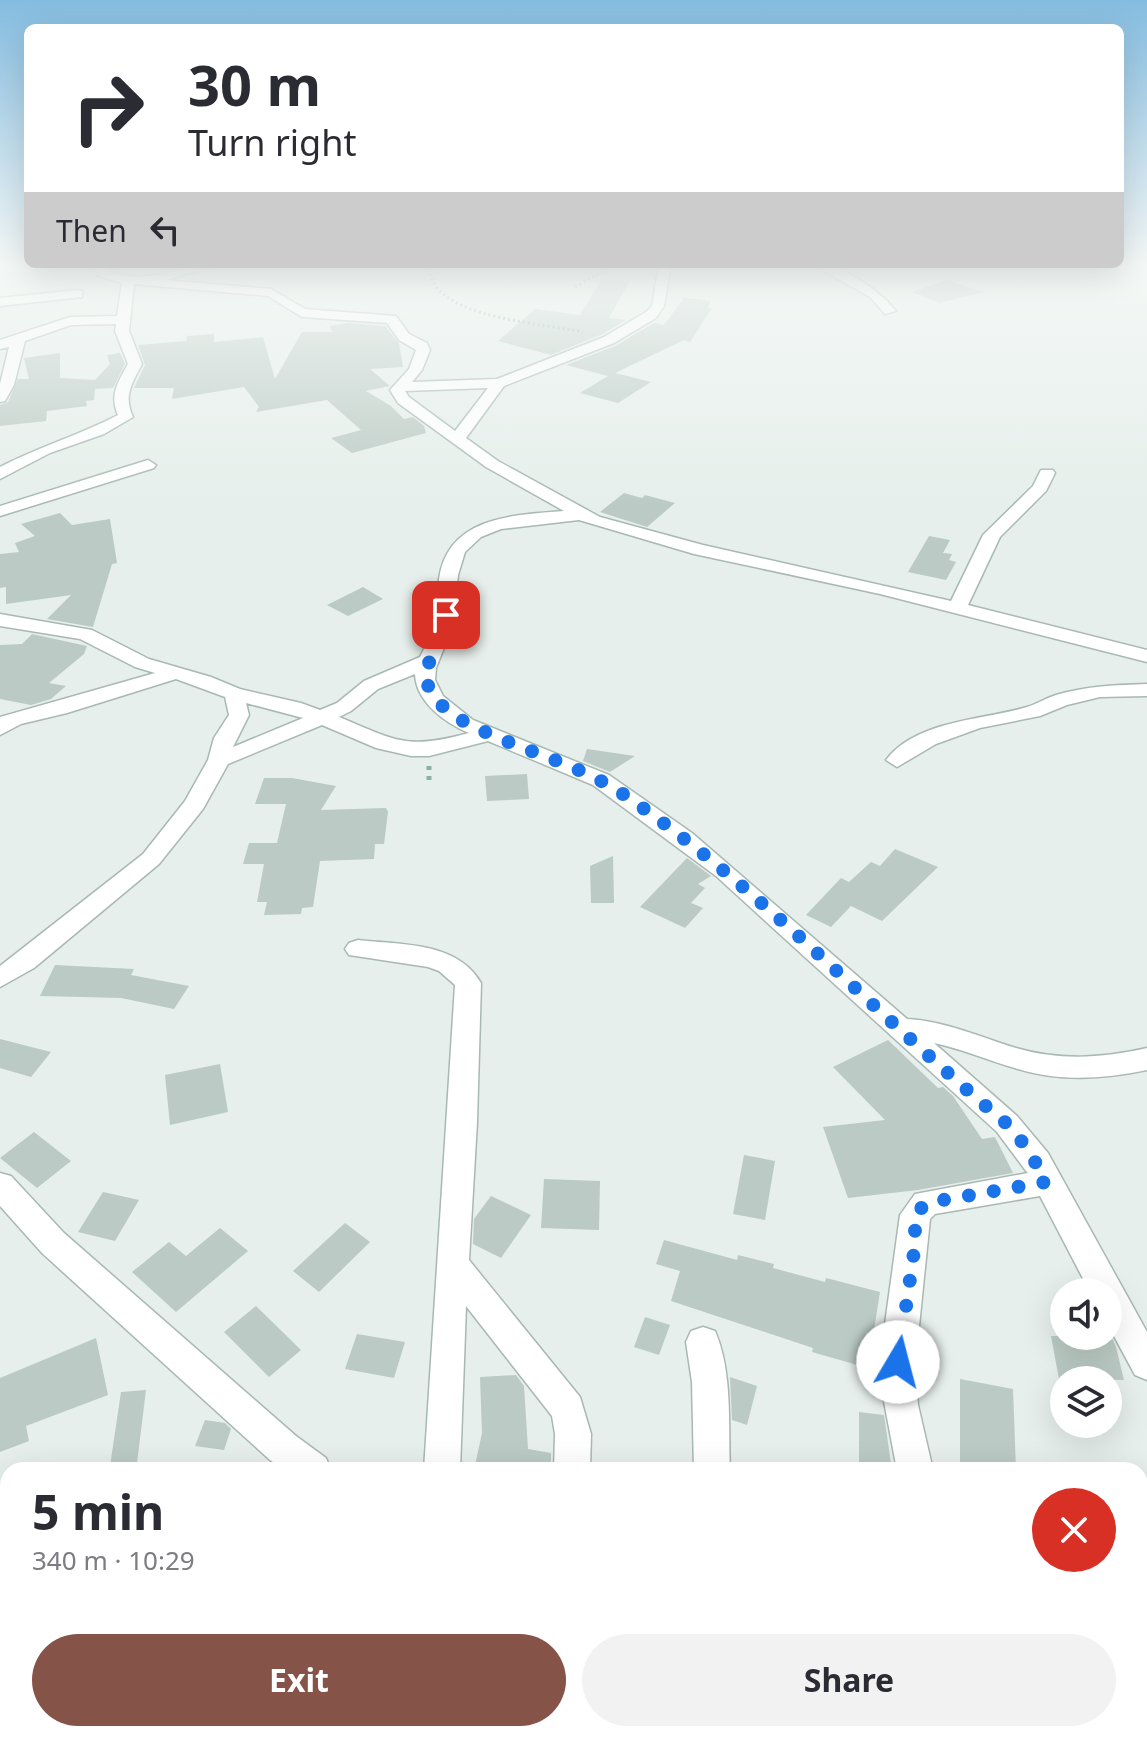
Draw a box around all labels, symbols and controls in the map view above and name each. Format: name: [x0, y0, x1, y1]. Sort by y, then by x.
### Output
text: 30 m: [188, 46, 321, 122]
icon: right: [56, 56, 160, 160]
text: Turn right: [188, 118, 356, 167]
icon: left: [143, 208, 187, 252]
text: Then: [56, 210, 127, 251]
pin: [412, 581, 480, 649]
icon: arrive: [424, 593, 468, 637]
map controls: [1050, 1278, 1122, 1438]
button: sound: [1050, 1278, 1122, 1350]
position arrow: [856, 1320, 940, 1404]
button: layers: [1050, 1366, 1122, 1438]
text: 5 min: [32, 1479, 164, 1544]
button: close: [1032, 1488, 1116, 1572]
text: 340 m · 10:29: [32, 1542, 195, 1578]
button: Exit: [32, 1634, 566, 1726]
button: Share: [582, 1634, 1116, 1726]

